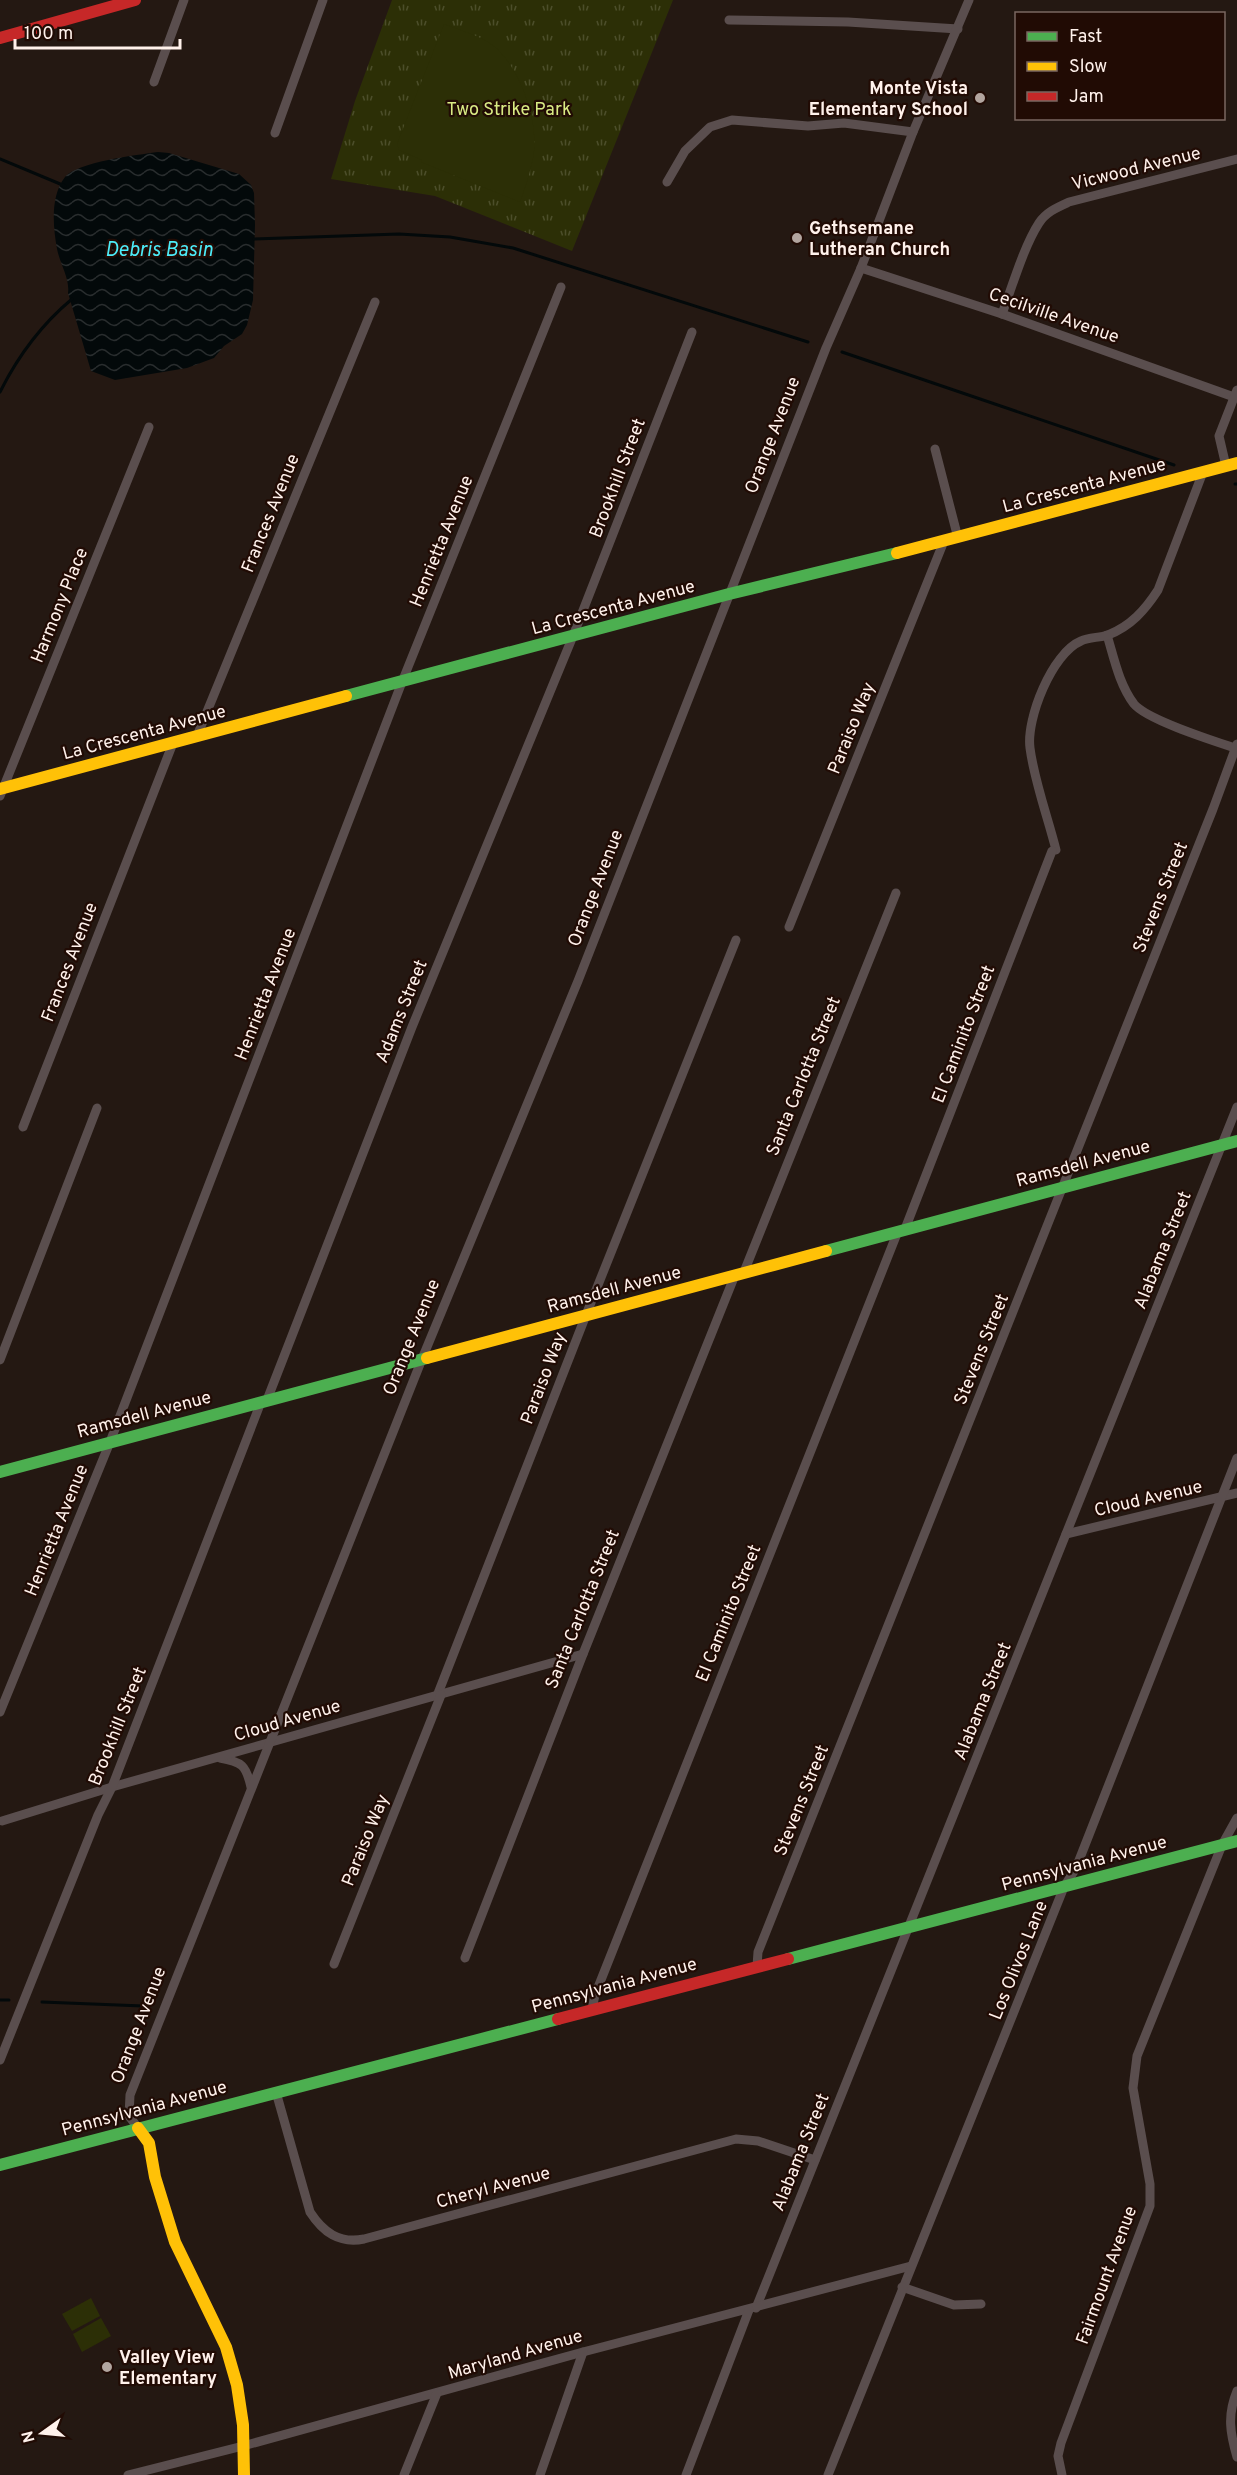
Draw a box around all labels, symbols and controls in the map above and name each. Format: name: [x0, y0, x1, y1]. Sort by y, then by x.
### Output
scale bar: [15, 12, 180, 50]
legend: [1015, 12, 1225, 120]
text: 100 m: [24, 23, 73, 46]
text: Fast: [1069, 26, 1102, 49]
text: Slow: [1069, 56, 1107, 79]
place label: Monte Vista Elementary School: [809, 78, 968, 122]
text: Jam: [1069, 86, 1104, 109]
marker: Monte Vista Elementary School: [973, 91, 987, 105]
park label: Two Strike Park: [447, 99, 572, 122]
street label: Vicwood Avenue: [1069, 142, 1203, 197]
place label: Gethsemane Lutheran Church: [809, 218, 950, 262]
marker: Gethsemane Lutheran Church: [790, 231, 804, 245]
water label: Debris Basin: [105, 238, 213, 264]
street label: Cecilville Avenue: [985, 283, 1122, 350]
street label: Orange Avenue: [741, 374, 806, 497]
street label: Brookhill Street: [585, 415, 652, 542]
street label: Frances Avenue: [237, 451, 306, 576]
street label: La Crescenta Avenue: [1000, 454, 1169, 519]
street label: Henrietta Avenue: [405, 472, 479, 611]
street label: Harmony Place: [27, 544, 94, 667]
street label: La Crescenta Avenue: [529, 576, 698, 641]
street label: Paraiso Way: [824, 679, 881, 778]
street label: La Crescenta Avenue: [60, 701, 229, 766]
street label: Orange Avenue: [564, 827, 629, 950]
street label: Stevens Street: [1129, 839, 1194, 957]
street label: Frances Avenue: [37, 899, 104, 1026]
street label: Henrietta Avenue: [231, 925, 302, 1064]
street label: Adams Street: [371, 957, 434, 1067]
street label: El Caminito Street: [927, 962, 1001, 1107]
street label: Santa Carlotta Street: [762, 993, 847, 1160]
street label: Ramsdell Avenue: [1014, 1135, 1153, 1193]
street label: Alabama Street: [1129, 1188, 1197, 1313]
street label: Ramsdell Avenue: [545, 1261, 684, 1319]
street label: Orange Avenue: [379, 1276, 446, 1399]
street label: Stevens Street: [950, 1291, 1015, 1409]
street label: Paraiso Way: [516, 1329, 573, 1428]
street label: Ramsdell Avenue: [75, 1386, 214, 1444]
street label: Henrietta Avenue: [20, 1461, 94, 1600]
street label: Cloud Avenue: [1092, 1476, 1205, 1523]
street label: Santa Carlotta Street: [541, 1526, 626, 1693]
street label: El Caminito Street: [691, 1542, 767, 1686]
street label: Alabama Street: [949, 1639, 1017, 1764]
street label: Brookhill Street: [84, 1664, 153, 1789]
street label: Cloud Avenue: [231, 1695, 344, 1748]
street label: Stevens Street: [770, 1742, 835, 1860]
street label: Paraiso Way: [338, 1791, 395, 1890]
street label: Pennsylvania Avenue: [999, 1831, 1170, 1898]
street label: Los Olivos Lane: [985, 1898, 1054, 2024]
street label: Pennsylvania Avenue: [529, 1953, 700, 2020]
street label: Orange Avenue: [107, 1964, 172, 2087]
street label: Pennsylvania Avenue: [59, 2076, 230, 2143]
street label: Alabama Street: [767, 2090, 835, 2215]
street label: Cheryl Avenue: [434, 2162, 553, 2215]
street label: Fairmount Avenue: [1072, 2203, 1143, 2348]
street label: Maryland Avenue: [445, 2325, 585, 2386]
place label: Valley View Elementary: [119, 2347, 217, 2391]
marker: Valley View Elementary: [100, 2360, 114, 2374]
north arrow: [12, 2403, 72, 2463]
text: N: [18, 2428, 41, 2445]

